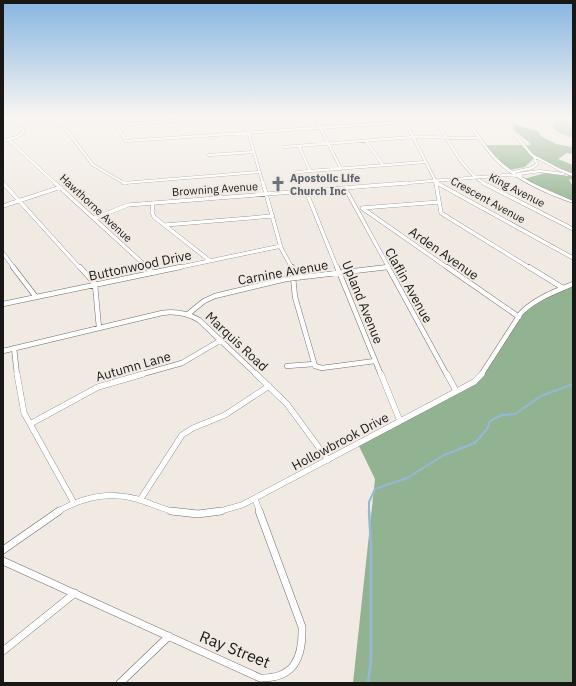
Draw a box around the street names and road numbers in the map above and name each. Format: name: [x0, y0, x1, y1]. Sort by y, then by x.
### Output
street label: King Avenue: [487, 170, 547, 210]
street label: Hawthorne Avenue: [57, 171, 135, 245]
street label: Crescent Avenue: [448, 174, 528, 226]
street label: Browning Avenue: [172, 179, 258, 199]
street label: Arden Avenue: [405, 223, 482, 284]
street label: Claflin Avenue: [381, 245, 436, 326]
street label: Buttonwood Drive: [87, 246, 193, 285]
street label: Carnine Avenue: [237, 256, 330, 289]
street label: Upland Avenue: [338, 258, 387, 346]
street label: Marquis Road: [202, 308, 272, 375]
street label: Autumn Lane: [94, 348, 173, 385]
street label: Hollowbrook Drive: [289, 409, 392, 474]
street label: Ray Street: [197, 626, 273, 672]

